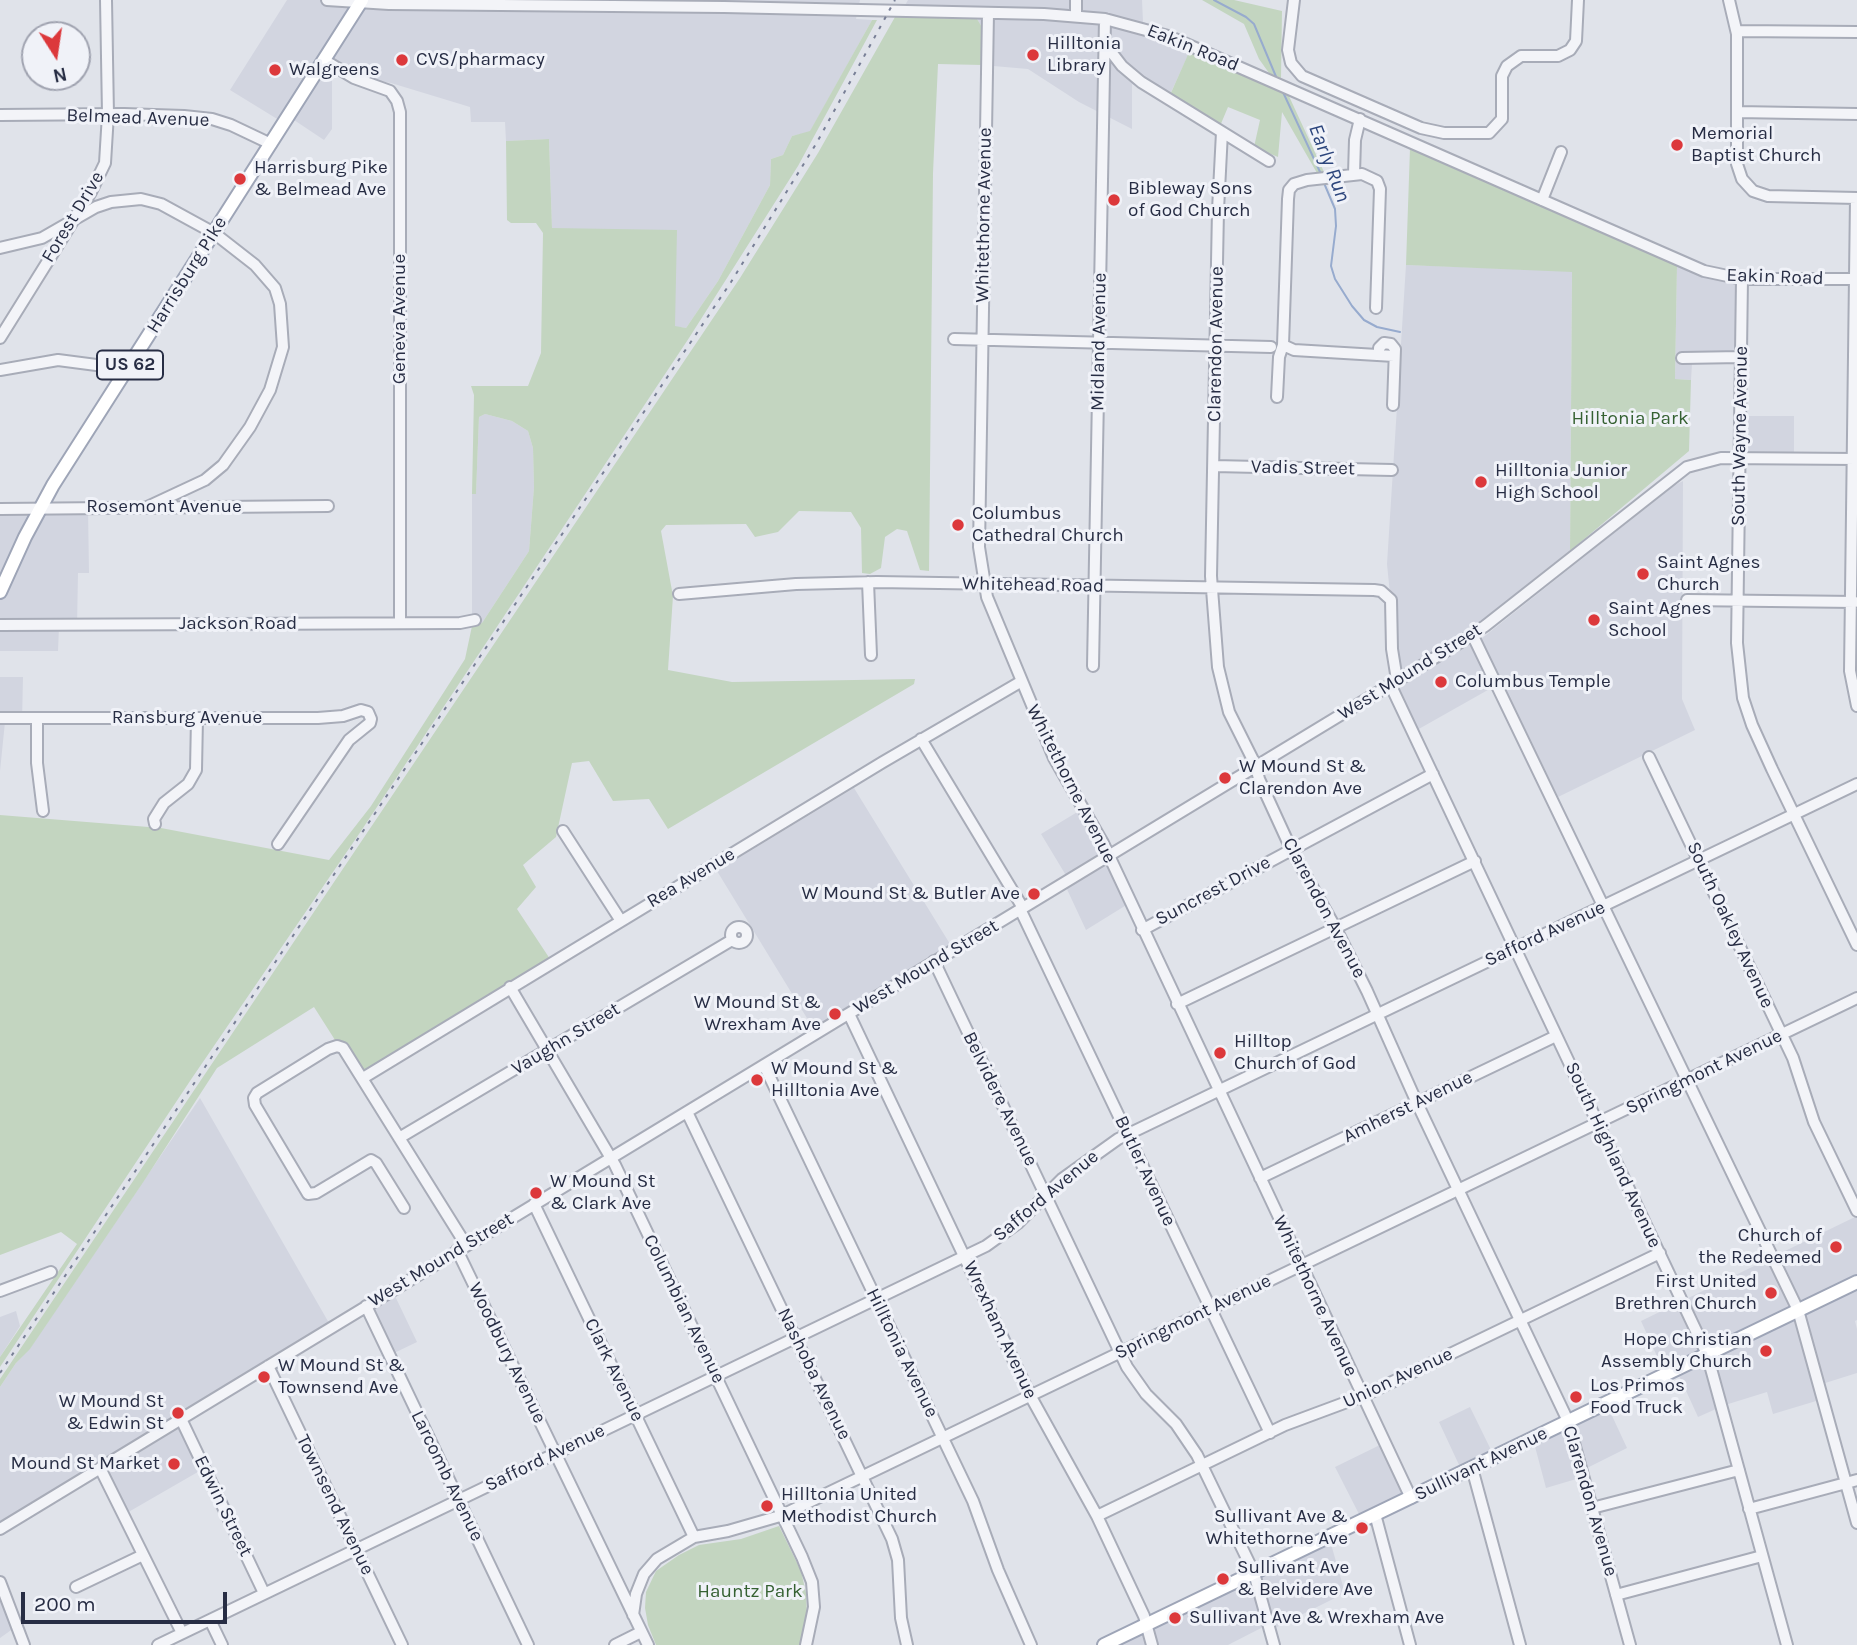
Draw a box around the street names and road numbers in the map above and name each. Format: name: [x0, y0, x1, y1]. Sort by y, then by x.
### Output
street label: Eakin Road: [1144, 19, 1242, 77]
street label: Belmead Avenue: [66, 104, 210, 132]
street label: Whitethorne Avenue: [971, 127, 997, 303]
street label: Forest Drive: [37, 167, 109, 267]
street label: Harrisburg Pike: [142, 212, 232, 338]
street label: Geneva Avenue: [389, 254, 411, 384]
street label: Eakin Road: [1726, 264, 1824, 290]
street label: Clarendon Avenue: [1203, 266, 1229, 422]
street label: Midland Avenue: [1086, 273, 1112, 411]
street label: South Wayne Avenue: [1727, 346, 1753, 526]
road number: US 62: [97, 351, 163, 380]
street label: Vadis Street: [1251, 456, 1355, 480]
street label: Rosemont Avenue: [86, 496, 242, 518]
street label: Whitehead Road: [962, 572, 1104, 598]
street label: Jackson Road: [179, 613, 297, 635]
street label: West Mound Street: [1334, 619, 1486, 725]
street label: Whitethorne Avenue: [1021, 701, 1121, 867]
street label: Ransburg Avenue: [112, 707, 262, 729]
street label: Clarendon Avenue: [1277, 834, 1371, 982]
street label: South Oakley Avenue: [1681, 838, 1779, 1012]
street label: Rea Avenue: [643, 843, 739, 913]
street label: Suncrest Drive: [1152, 851, 1274, 931]
street label: Safford Avenue: [1481, 896, 1609, 972]
street label: West Mound Street: [849, 915, 1003, 1019]
street label: Vaughn Street: [508, 998, 624, 1080]
street label: Springmont Avenue: [1622, 1024, 1786, 1120]
street label: Belvidere Avenue: [958, 1028, 1042, 1170]
street label: South Highland Avenue: [1560, 1058, 1666, 1252]
street label: Amherst Avenue: [1340, 1066, 1476, 1148]
street label: Butler Avenue: [1109, 1112, 1181, 1230]
street label: Safford Avenue: [989, 1145, 1103, 1247]
street label: West Mound Street: [364, 1208, 518, 1312]
street label: Whitethorne Avenue: [1268, 1212, 1362, 1380]
street label: Columbian Avenue: [638, 1231, 730, 1387]
street label: Wrexham Avenue: [958, 1257, 1042, 1403]
street label: Springmont Avenue: [1111, 1269, 1275, 1365]
street label: Woodbury Avenue: [463, 1279, 551, 1427]
street label: Hilltonia Avenue: [861, 1285, 943, 1421]
street label: Nashoba Avenue: [772, 1304, 856, 1444]
street label: Clark Avenue: [579, 1315, 649, 1425]
street label: Union Avenue: [1340, 1343, 1456, 1413]
street label: Larcomb Avenue: [406, 1407, 488, 1545]
street label: Safford Avenue: [481, 1419, 609, 1497]
street label: Sullivant Avenue: [1411, 1422, 1551, 1506]
street label: Clarendon Avenue: [1558, 1423, 1622, 1579]
street label: Townsend Avenue: [291, 1431, 379, 1579]
street label: Edwin Street: [189, 1452, 257, 1560]

